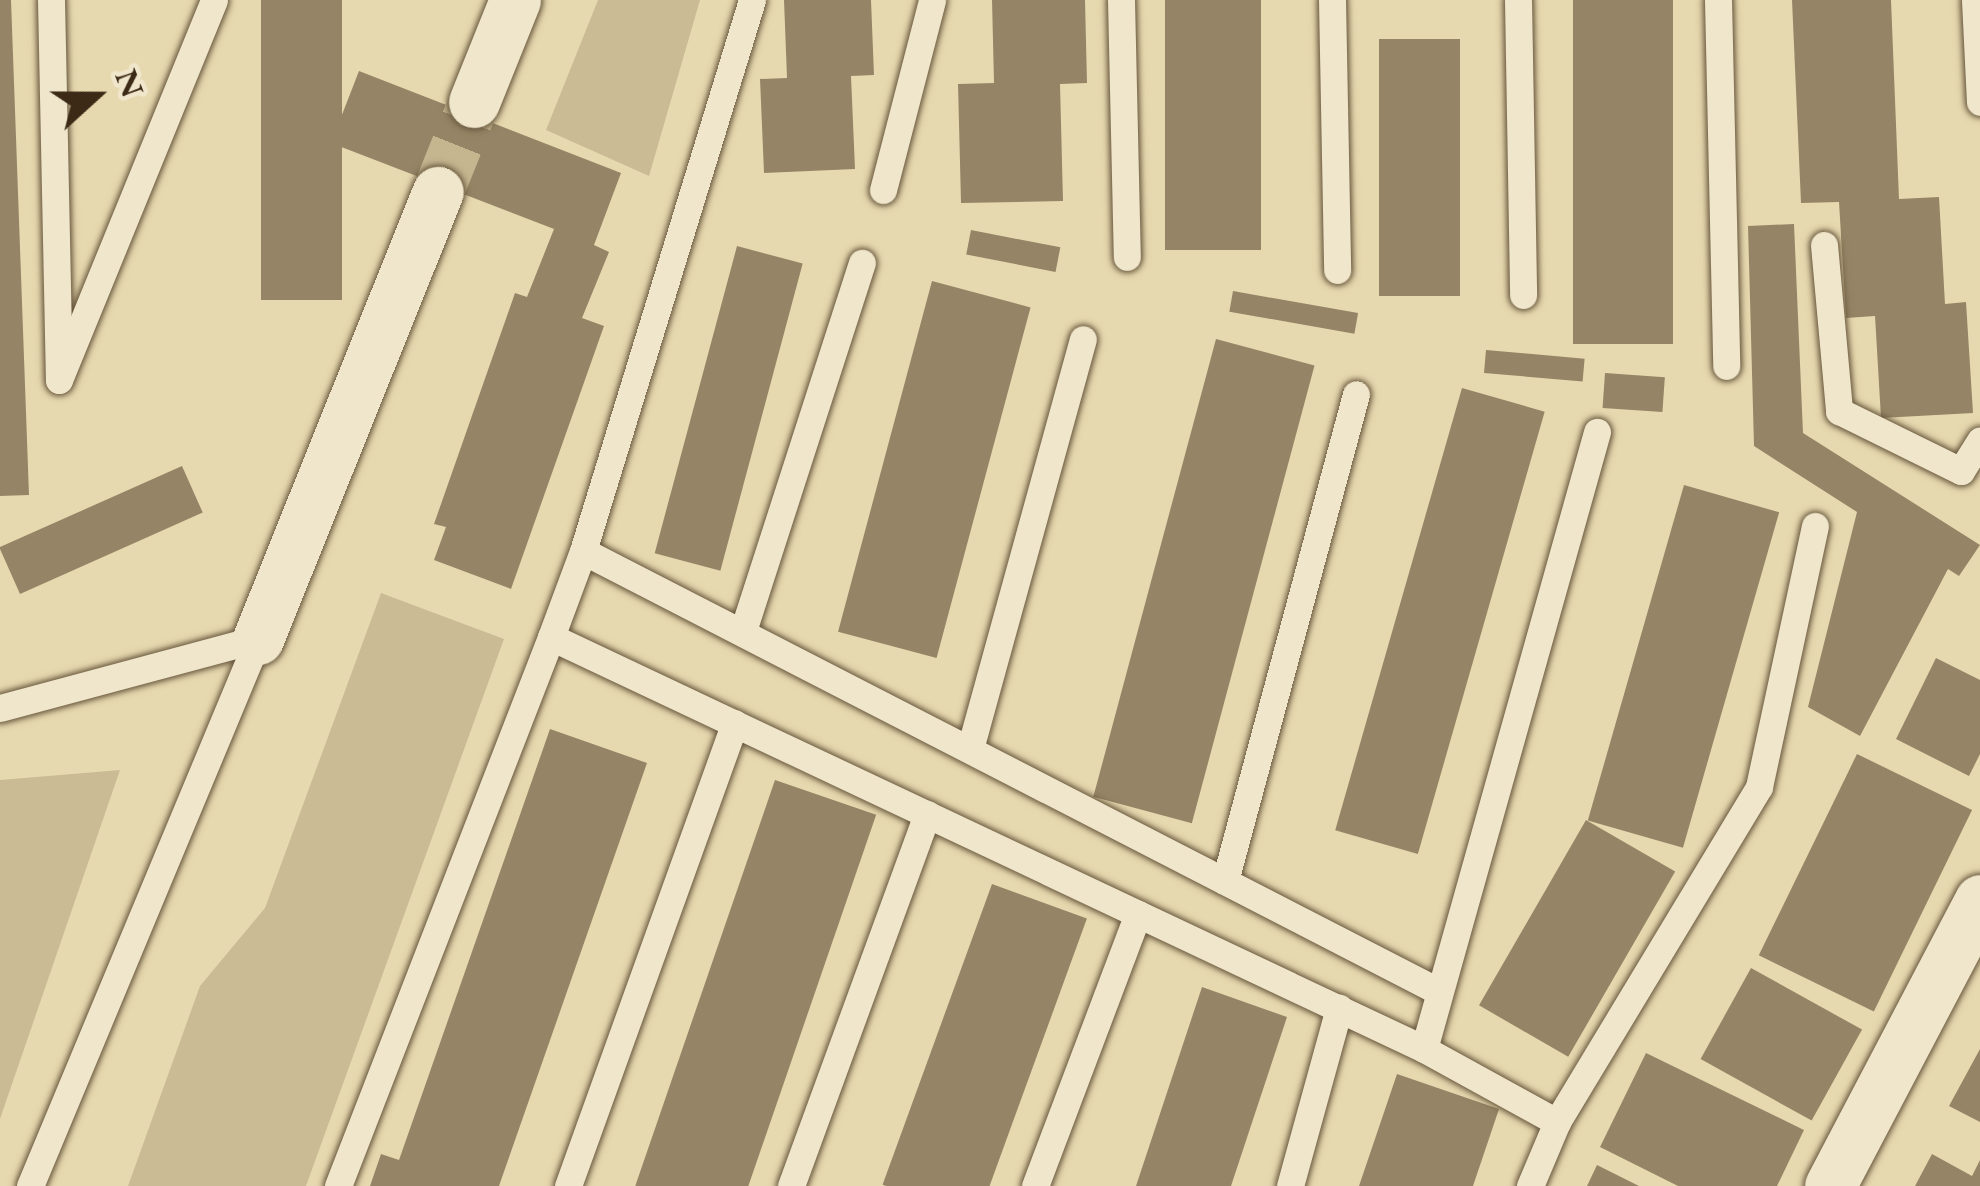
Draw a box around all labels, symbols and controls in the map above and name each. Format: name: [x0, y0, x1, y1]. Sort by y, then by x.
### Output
north arrow: [36, 36, 156, 156]
text: N: [105, 63, 155, 103]

